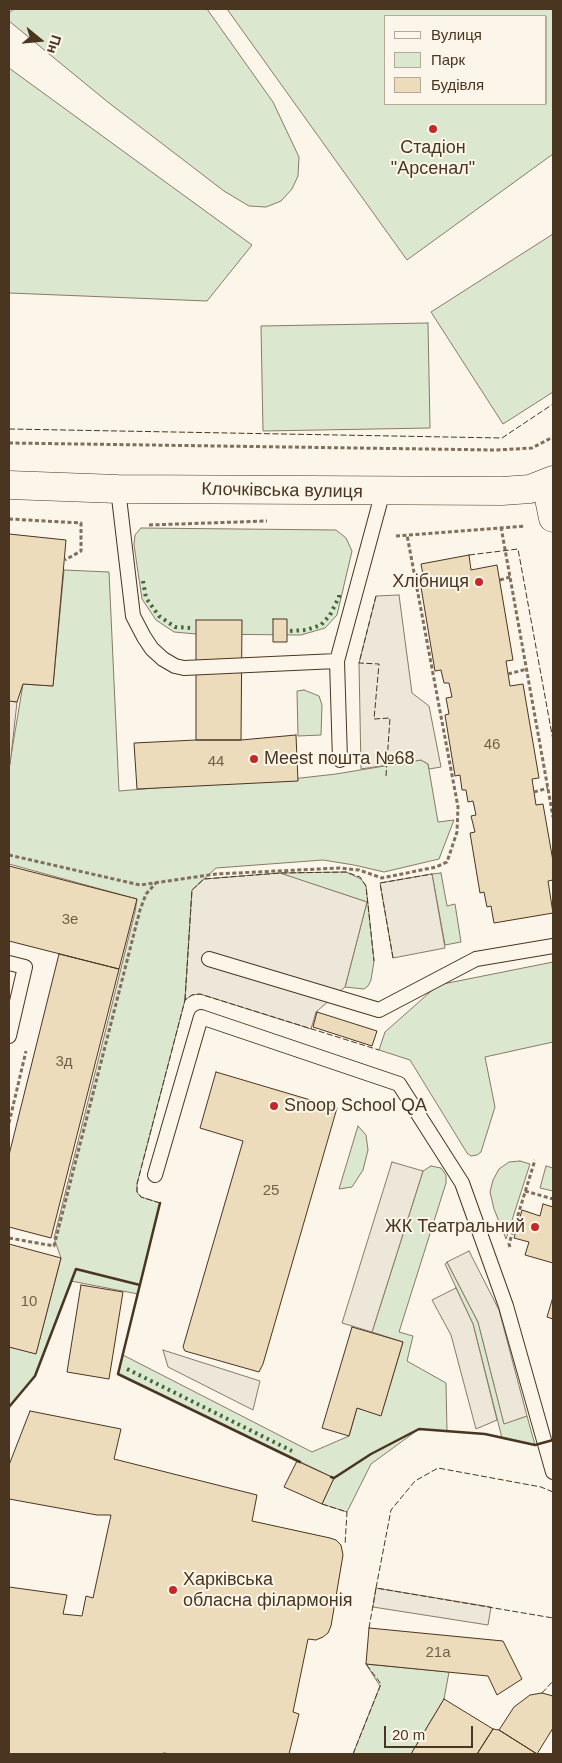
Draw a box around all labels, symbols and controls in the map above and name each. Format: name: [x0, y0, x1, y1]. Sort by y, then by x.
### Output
north arrow: [15, 15, 65, 65]
legend: [384, 15, 547, 105]
text: Вулиця: [431, 26, 482, 43]
text: Пн: [44, 33, 65, 56]
text: Парк: [431, 51, 465, 68]
text: Будівля: [431, 76, 484, 93]
marker: Стадіон "Арсенал": [427, 123, 439, 135]
place label: Стадіон "Арсенал": [391, 137, 475, 180]
street label: Клочківська вулиця: [201, 479, 363, 503]
place label: Хлібниця: [392, 571, 469, 593]
marker: Хлібниця: [473, 576, 485, 588]
house number: 46: [484, 736, 500, 754]
place label: Meest пошта №68: [264, 748, 415, 770]
house number: 44: [208, 753, 224, 771]
marker: Meest пошта №68: [248, 753, 260, 765]
house number: 3е: [62, 911, 78, 929]
house number: 3д: [55, 1053, 73, 1071]
place label: Snoop School QA: [284, 1095, 427, 1117]
marker: Snoop School QA: [268, 1100, 280, 1112]
house number: 25: [263, 1182, 279, 1200]
place label: ЖК Театральний: [385, 1216, 525, 1238]
marker: ЖК Театральний: [529, 1221, 541, 1233]
house number: 10: [21, 1293, 37, 1311]
place label: Харківська обласна філармонія: [183, 1569, 352, 1612]
marker: Харківська обласна філармонія: [167, 1584, 179, 1596]
house number: 21а: [425, 1644, 451, 1662]
scale bar: [387, 1716, 476, 1748]
text: 20 m: [392, 1726, 425, 1743]

